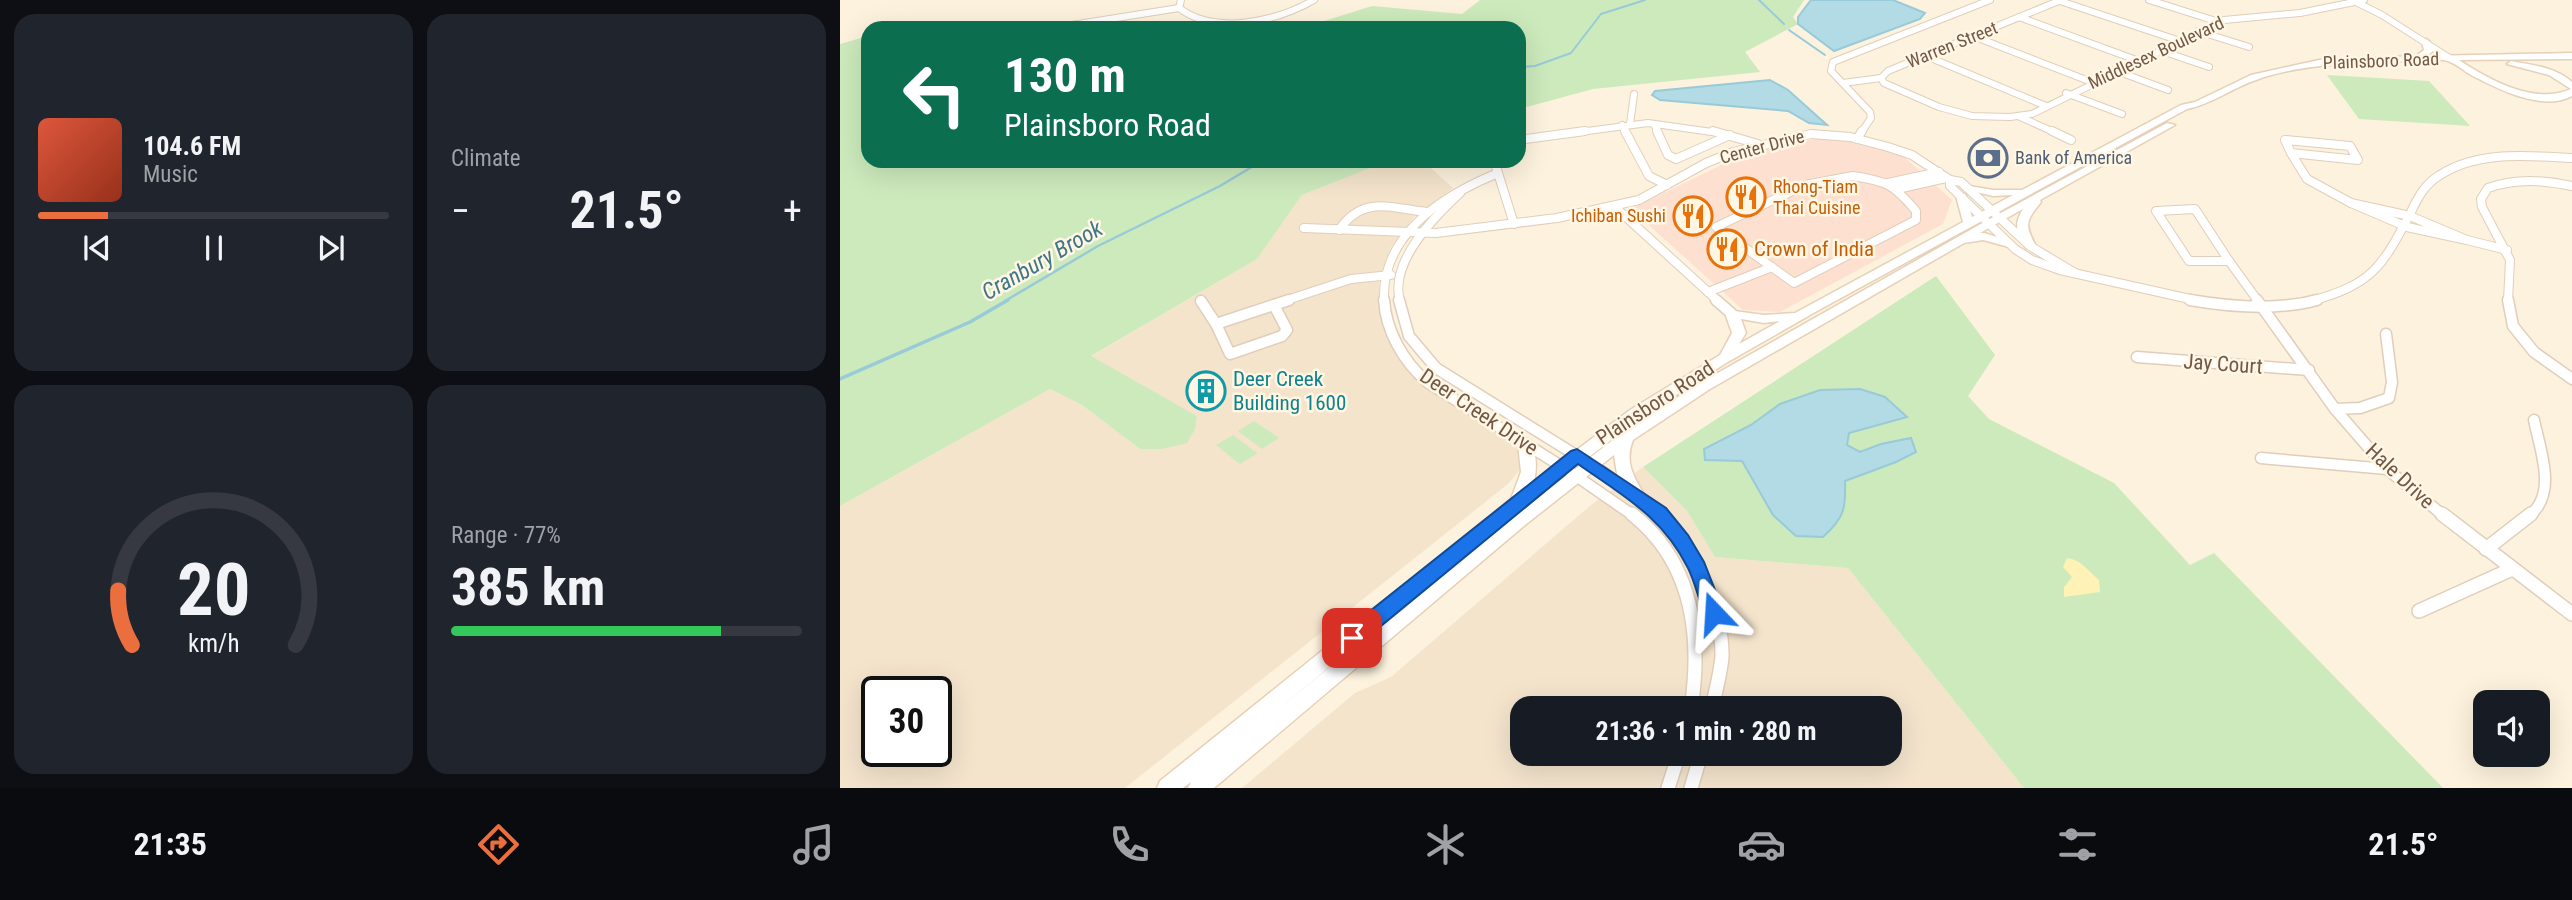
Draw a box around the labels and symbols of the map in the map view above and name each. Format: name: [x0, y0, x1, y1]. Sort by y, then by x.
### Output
street label: Middlesex Boulevard: [2085, 12, 2227, 93]
street label: Warren Street: [1903, 17, 2000, 72]
street label: Plainsboro Road: [2322, 48, 2439, 73]
street label: Center Drive: [1717, 125, 1806, 168]
bank icon: Bank of America: [1967, 137, 2009, 179]
place label: Bank of America: [2015, 147, 2132, 168]
restaurant icon: Rhong-Tiam Thai Cuisine: [1725, 176, 1767, 218]
place label: Rhong-Tiam Thai Cuisine: [1773, 176, 1860, 218]
restaurant icon: Ichiban Sushi: [1672, 195, 1714, 237]
place label: Ichiban Sushi: [1571, 205, 1666, 226]
water label: Cranbury Brook: [977, 215, 1108, 306]
restaurant icon: Crown of India: [1706, 228, 1748, 270]
place label: Crown of India: [1754, 237, 1874, 261]
street label: Jay Court: [2183, 349, 2263, 379]
street label: Plainsboro Road: [1592, 356, 1718, 450]
street label: Deer Creek Drive: [1416, 364, 1543, 460]
place label: Deer Creek Building 1600: [1233, 367, 1346, 415]
building icon: Deer Creek Building 1600: [1185, 370, 1227, 412]
street label: Hale Drive: [2361, 438, 2439, 514]
position arrow: [1677, 576, 1751, 650]
pin: [1322, 608, 1382, 668]
speed limit sign: 30: [861, 676, 952, 767]

